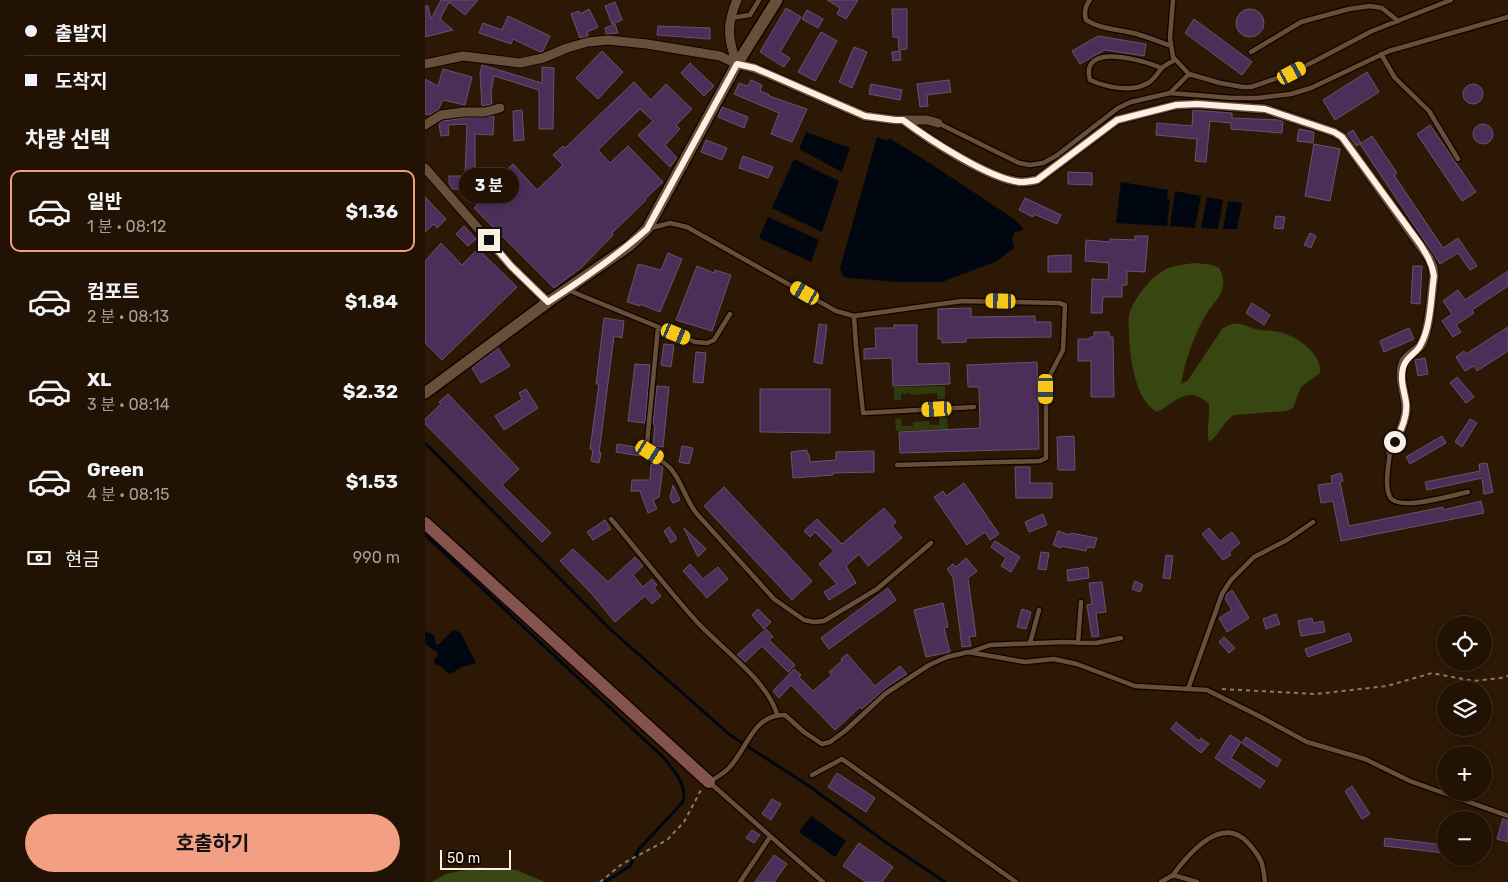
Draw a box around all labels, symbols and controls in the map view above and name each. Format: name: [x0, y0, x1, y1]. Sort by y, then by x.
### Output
text: 출발지: [55, 22, 107, 45]
car: [1275, 59, 1308, 87]
text: 도착지: [55, 70, 107, 93]
text: 차량 선택: [25, 126, 111, 153]
callout: 3 분: [459, 168, 519, 202]
text: 3 분: [475, 176, 503, 195]
icon: car: [27, 189, 72, 234]
text: 일반: [87, 190, 122, 213]
text: $1.36: [346, 200, 398, 223]
text: 1 분 · 08:12: [87, 217, 166, 236]
route end: [478, 229, 500, 251]
icon: car: [27, 279, 72, 324]
car: [788, 279, 821, 307]
text: 컴포트: [87, 280, 139, 303]
text: $1.84: [345, 290, 398, 313]
car: [985, 293, 1016, 309]
text: 2 분 · 08:13: [87, 307, 169, 326]
car: [659, 321, 692, 347]
text: XL: [87, 368, 111, 391]
icon: car: [27, 369, 72, 414]
car: [1038, 374, 1053, 404]
text: $2.32: [343, 380, 398, 403]
text: 3 분 · 08:14: [87, 395, 170, 414]
car: [921, 401, 952, 417]
route start: [1384, 431, 1406, 453]
car: [633, 438, 666, 466]
text: Green: [87, 458, 144, 481]
icon: car: [27, 459, 72, 504]
text: $1.53: [346, 470, 398, 493]
text: 4 분 · 08:15: [87, 485, 169, 504]
icon: cash: [25, 544, 53, 572]
text: 현금: [65, 548, 100, 571]
text: 990 m: [353, 548, 400, 567]
map controls: [1437, 616, 1492, 866]
button: locate: [1437, 616, 1492, 671]
button: layers: [1437, 681, 1492, 736]
button: +: [1437, 746, 1492, 801]
button: −: [1437, 811, 1492, 866]
button: 호출하기: [25, 814, 400, 872]
scale bar: [440, 847, 511, 870]
text: 50 m: [447, 850, 480, 867]

